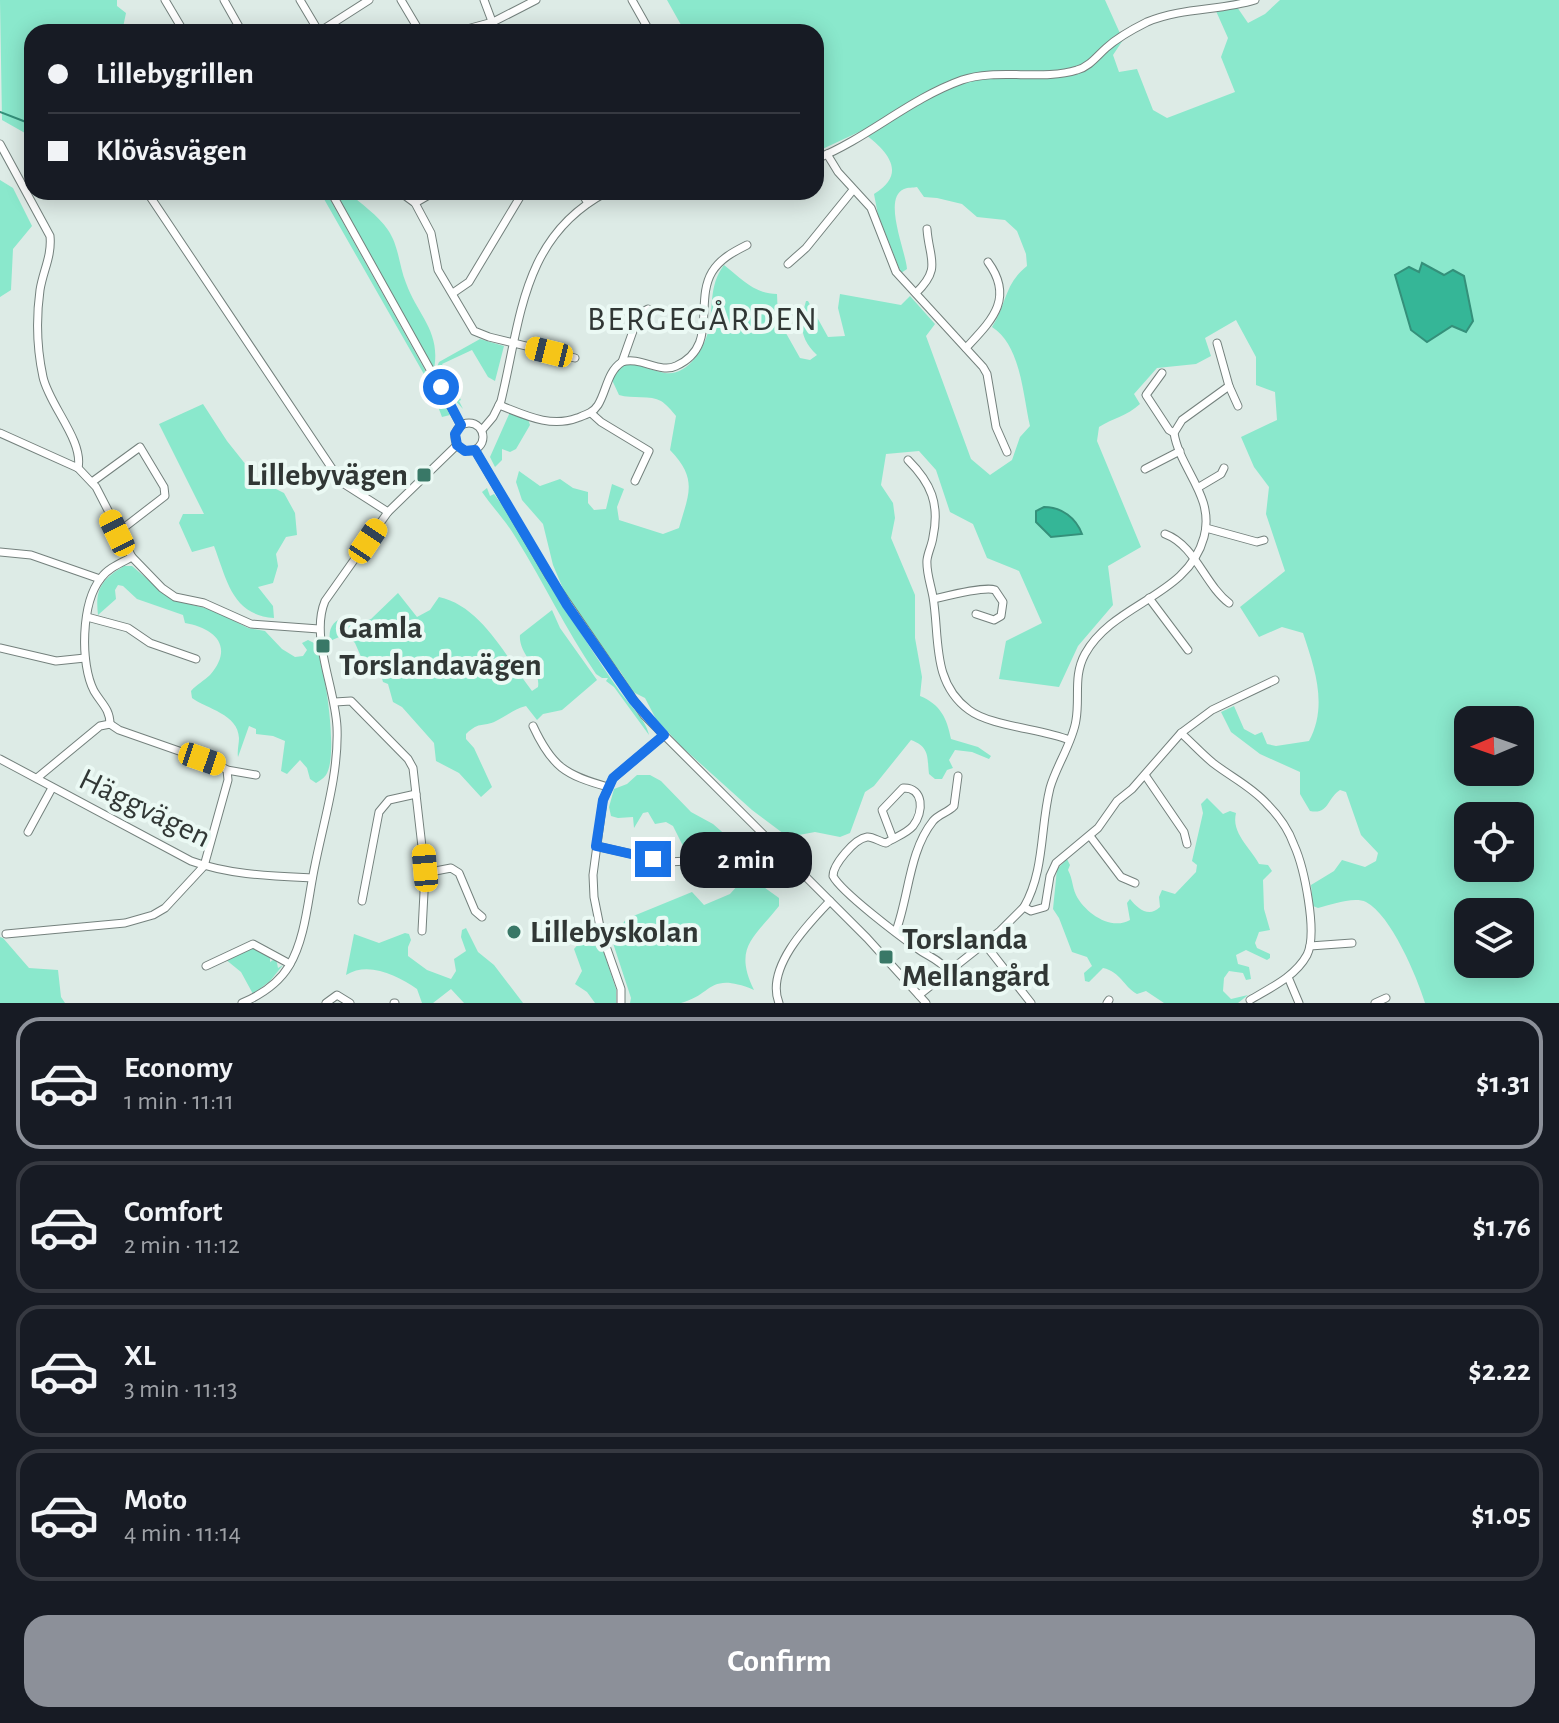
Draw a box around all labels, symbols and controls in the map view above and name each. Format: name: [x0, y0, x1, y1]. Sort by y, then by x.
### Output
text: Lillebygrillen: [96, 59, 254, 89]
text: Klövåsvägen: [96, 136, 247, 166]
district label: BERGEGÅRDEN: [587, 299, 819, 337]
car: [523, 335, 575, 369]
route start: [423, 369, 459, 405]
place label: Lillebyvägen: [246, 459, 408, 491]
marker: Lillebyvägen: [415, 466, 433, 484]
car: [96, 506, 138, 560]
car: [345, 514, 391, 568]
place label: Gamla Torslandavägen: [339, 612, 542, 681]
marker: Gamla Torslandavägen: [314, 637, 332, 655]
north arrow: [1454, 706, 1534, 786]
map controls: [1454, 706, 1534, 978]
car: [175, 740, 229, 778]
street label: Häggvägen: [74, 763, 216, 853]
button: locate: [1454, 802, 1534, 882]
callout: 2 min: [681, 831, 813, 887]
route end: [635, 841, 671, 877]
car: [411, 843, 439, 893]
text: 2 min: [717, 847, 775, 873]
button: layers: [1454, 898, 1534, 978]
place label: Lillebyskolan: [530, 916, 699, 948]
marker: Lillebyskolan: [505, 923, 523, 941]
place label: Torslanda Mellangård: [902, 923, 1050, 992]
marker: Torslanda Mellangård: [877, 948, 895, 966]
icon: car: [28, 1047, 100, 1119]
text: Economy: [124, 1053, 233, 1083]
text: $1.31: [1476, 1068, 1531, 1098]
text: 1 min · 11:11: [124, 1088, 234, 1114]
icon: car: [28, 1191, 100, 1263]
text: Comfort: [124, 1197, 223, 1227]
text: $1.76: [1472, 1212, 1531, 1242]
text: 2 min · 11:12: [124, 1232, 240, 1258]
icon: car: [28, 1335, 100, 1407]
text: XL: [124, 1341, 156, 1371]
text: $2.22: [1468, 1356, 1531, 1386]
text: 3 min · 11:13: [124, 1376, 238, 1402]
icon: car: [28, 1479, 100, 1551]
text: Moto: [124, 1485, 187, 1515]
text: $1.05: [1471, 1500, 1531, 1530]
text: 4 min · 11:14: [124, 1520, 241, 1546]
button: Confirm: [24, 1615, 1535, 1707]

